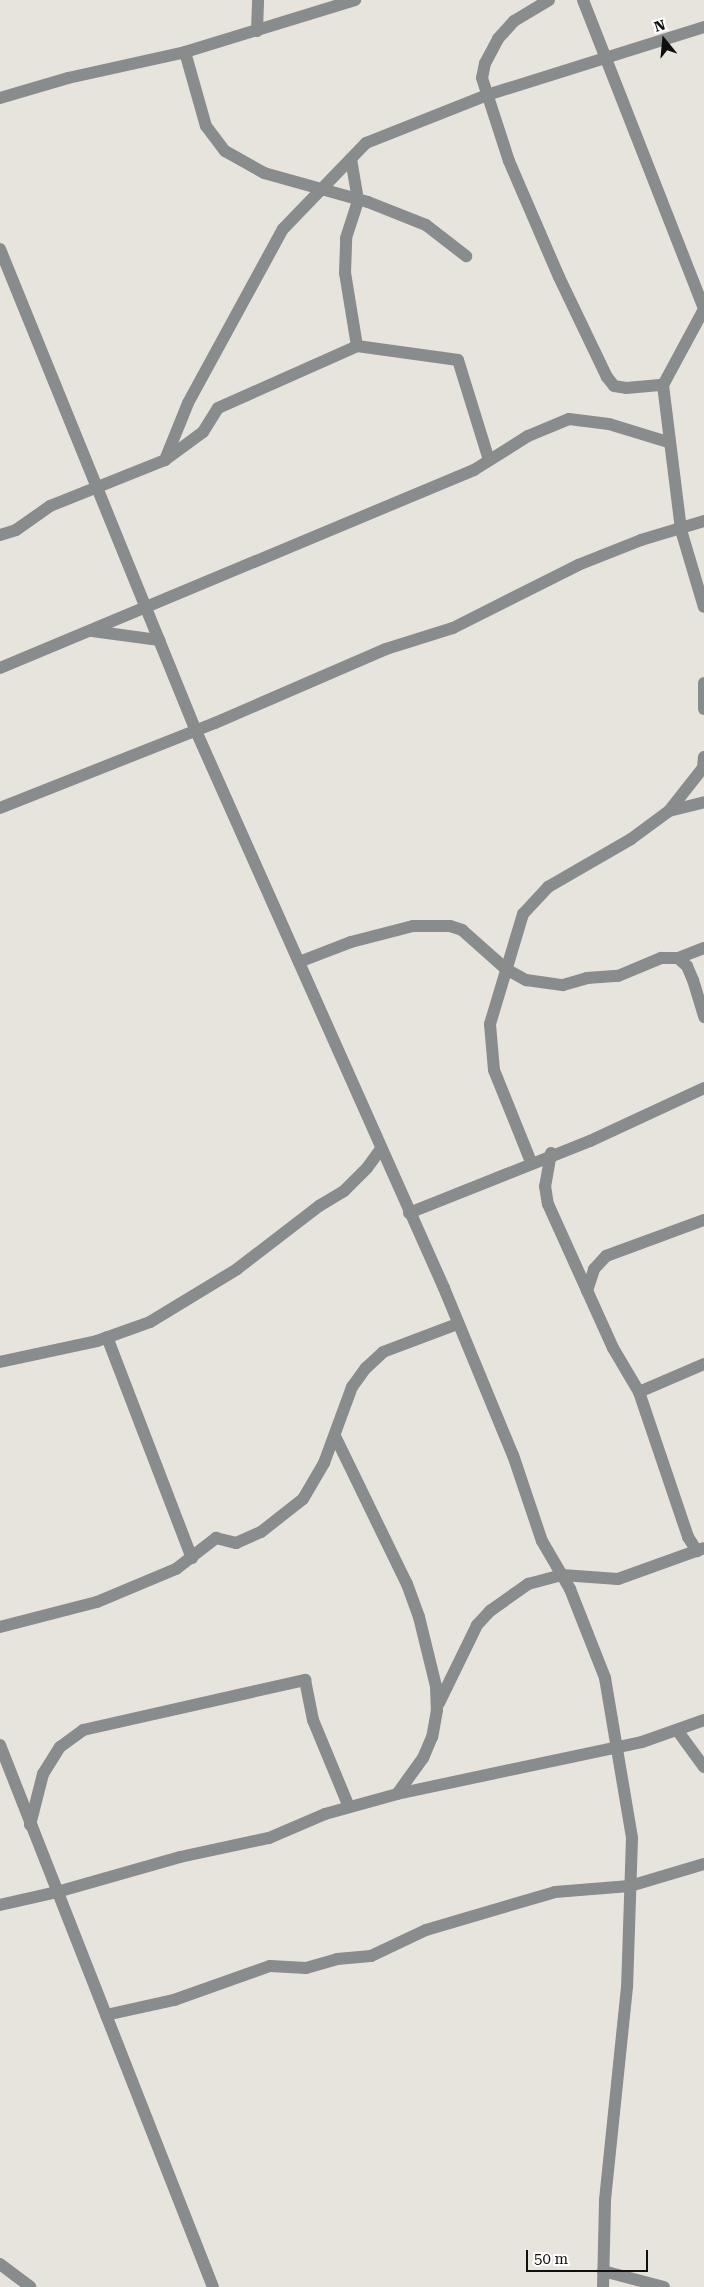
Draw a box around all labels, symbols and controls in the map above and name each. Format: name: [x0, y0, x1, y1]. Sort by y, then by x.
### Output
north arrow: [639, 15, 689, 65]
text: N: [652, 16, 667, 35]
scale bar: [529, 2240, 652, 2272]
text: 50 m: [534, 2250, 568, 2268]

